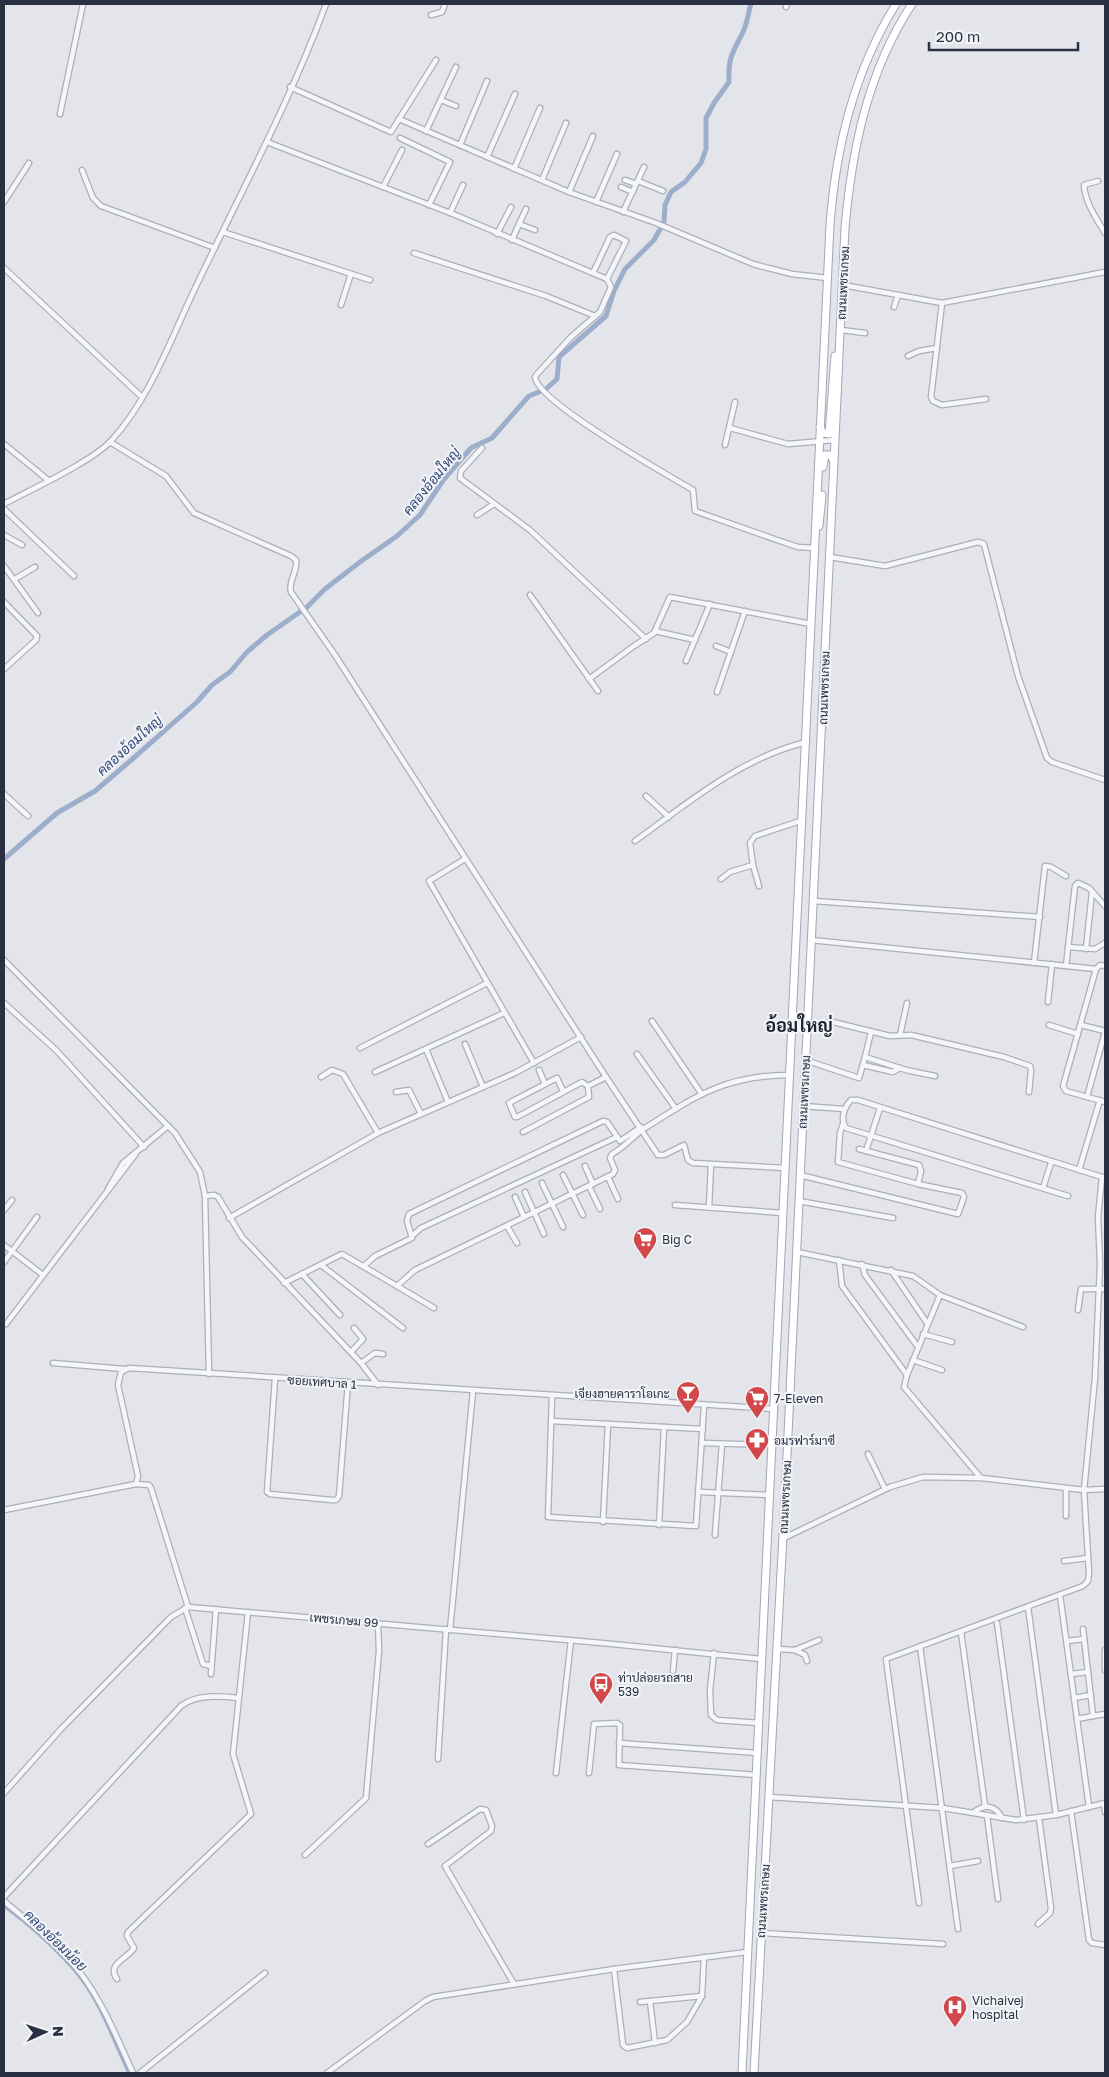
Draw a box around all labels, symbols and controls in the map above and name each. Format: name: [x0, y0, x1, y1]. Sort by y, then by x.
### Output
scale bar: [929, 20, 1078, 52]
text: 200 m: [936, 27, 980, 45]
street label: ถนนเพชรเกษม: [834, 246, 852, 320]
water label: คลองอ้อมใหญ่: [399, 443, 465, 519]
street label: ถนนเพชรเกษม: [815, 651, 833, 725]
water label: คลองอ้อมใหญ่: [93, 711, 167, 780]
district label: อ้อมใหญ่: [765, 1013, 833, 1037]
street label: ถนนเพชรเกษม: [795, 1055, 813, 1129]
supermarket icon: Big C: [632, 1226, 658, 1260]
place label: Big C: [662, 1232, 692, 1247]
street label: ซอยเทศบาล 1: [287, 1372, 357, 1392]
bar icon: เจียงฮายคาราโอเกะ: [675, 1380, 701, 1414]
supermarket icon: 7-Eleven: [744, 1385, 770, 1419]
place label: เจียงฮายคาราโอเกะ: [575, 1386, 670, 1401]
place label: 7-Eleven: [774, 1391, 824, 1406]
pharmacy icon: อมรฟาร์มาซี: [744, 1427, 770, 1461]
place label: อมรฟาร์มาซี: [774, 1433, 835, 1448]
street label: ถนนเพชรเกษม: [776, 1460, 794, 1534]
street label: เพชรเกษม 99: [309, 1610, 379, 1630]
place label: ท่าปล่อยรถสาย 539: [618, 1670, 693, 1699]
bus stop icon: ท่าปล่อยรถสาย 539: [588, 1671, 614, 1705]
street label: ถนนเพชรเกษม: [753, 1864, 773, 1938]
water label: คลองอ้อมน้อย: [21, 1906, 91, 1974]
place label: Vichaivej hospital: [972, 1993, 1024, 2022]
hospital icon: Vichaivej hospital: [942, 1994, 968, 2028]
north arrow: [20, 2007, 70, 2057]
text: N: [50, 2026, 67, 2037]

